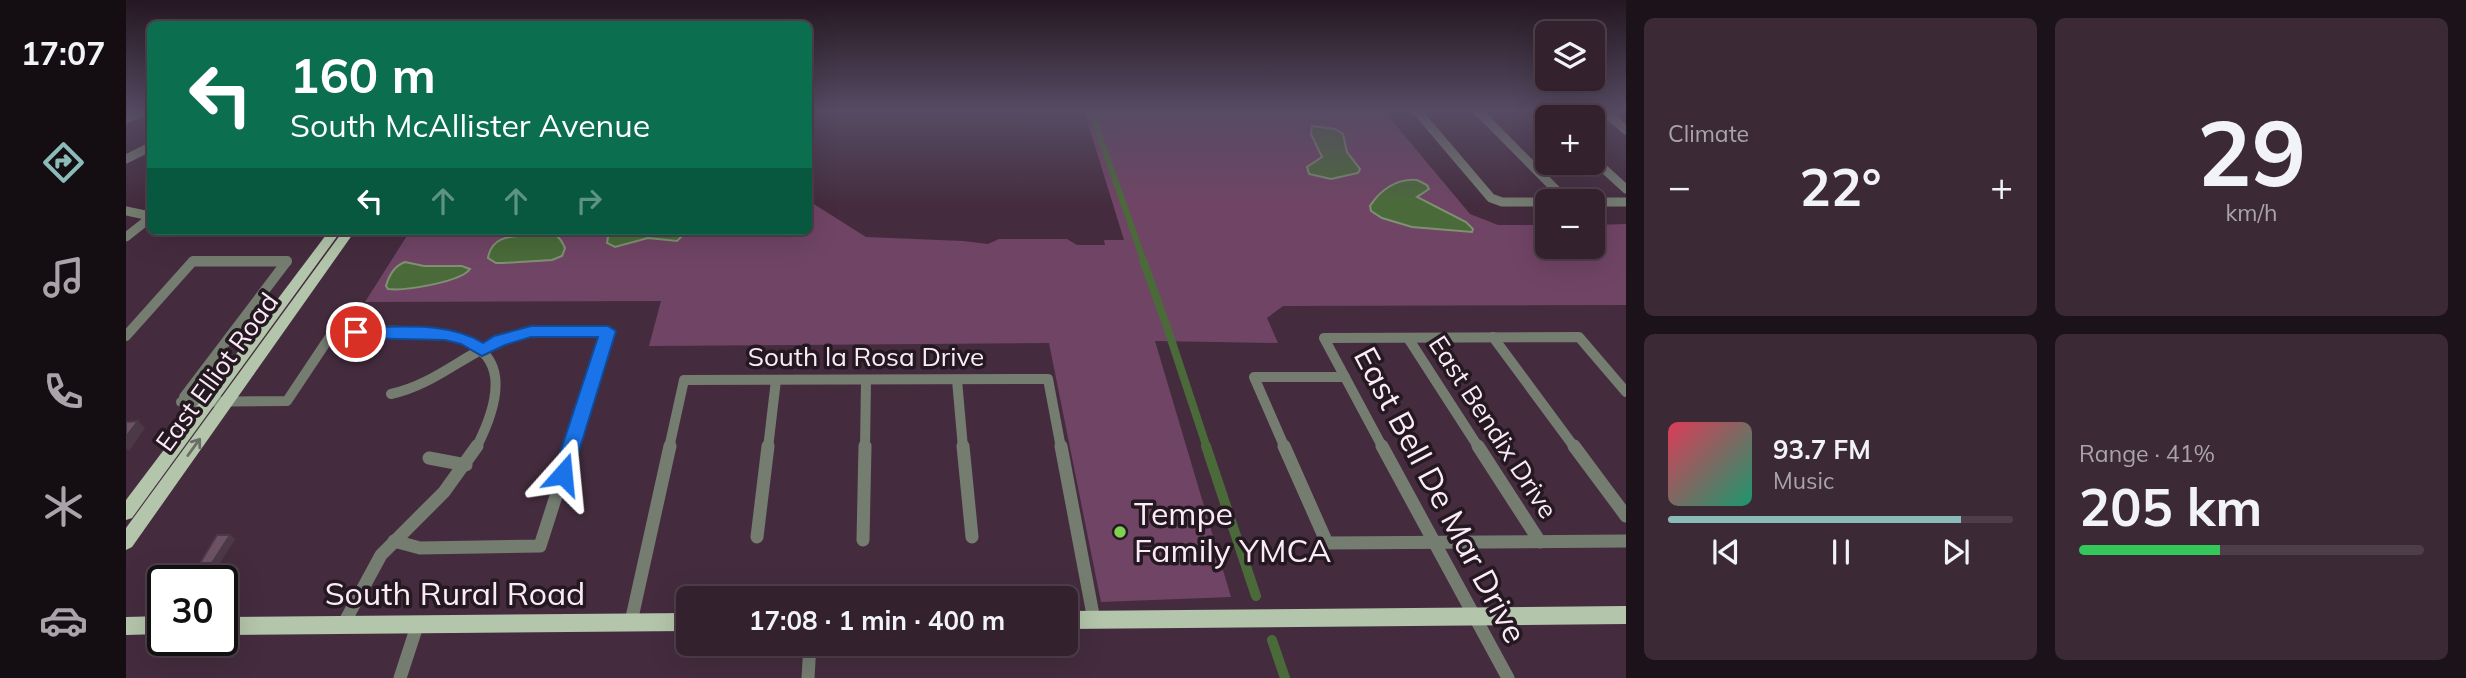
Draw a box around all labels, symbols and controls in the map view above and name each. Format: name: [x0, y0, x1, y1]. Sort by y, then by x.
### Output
map controls: [1535, 21, 1605, 259]
button: layers: [1535, 21, 1605, 91]
text: 17:07: [21, 33, 105, 73]
text: 160 m: [290, 44, 436, 105]
icon: left: [175, 49, 266, 140]
text: 29: [2197, 95, 2306, 209]
text: South McAllister Avenue: [290, 105, 650, 145]
button: +: [1535, 105, 1605, 175]
text: Climate: [1668, 119, 1749, 148]
icon: directions: [39, 138, 88, 187]
text: 22°: [1799, 154, 1882, 219]
text: −: [1668, 162, 1691, 210]
text: +: [1990, 162, 2013, 210]
icon: left: [351, 182, 389, 220]
icon: ahead: [424, 182, 462, 220]
icon: ahead: [497, 182, 535, 220]
icon: right: [570, 182, 608, 220]
button: −: [1535, 189, 1605, 259]
text: km/h: [2225, 198, 2278, 227]
icon: music: [39, 253, 88, 302]
street label: East Elliot Road: [148, 286, 285, 457]
pin: [326, 302, 386, 362]
icon: arrive: [337, 313, 375, 351]
street label: East Bendix Drive: [1422, 329, 1565, 524]
street label: South la Rosa Drive: [748, 340, 984, 373]
street label: East Bell De Mar Drive: [1346, 340, 1536, 649]
icon: phone: [39, 367, 88, 416]
text: 93.7 FM: [1773, 433, 1871, 466]
position arrow: [526, 437, 600, 511]
one-way arrow: [187, 438, 201, 457]
text: Range · 41%: [2079, 439, 2215, 468]
text: Music: [1773, 466, 1834, 495]
text: 205 km: [2079, 474, 2262, 539]
icon: climate: [39, 482, 88, 531]
place label: Tempe Family YMCA: [1134, 493, 1331, 570]
marker: Tempe Family YMCA: [1112, 524, 1128, 540]
icon: previous: [1707, 533, 1745, 571]
icon: pause: [1822, 533, 1860, 571]
icon: next: [1937, 533, 1975, 571]
speed limit sign: 30: [147, 565, 238, 656]
street label: South Rural Road: [325, 573, 585, 613]
icon: car: [39, 596, 88, 645]
text: 17:08 · 1 min · 400 m: [749, 604, 1005, 637]

